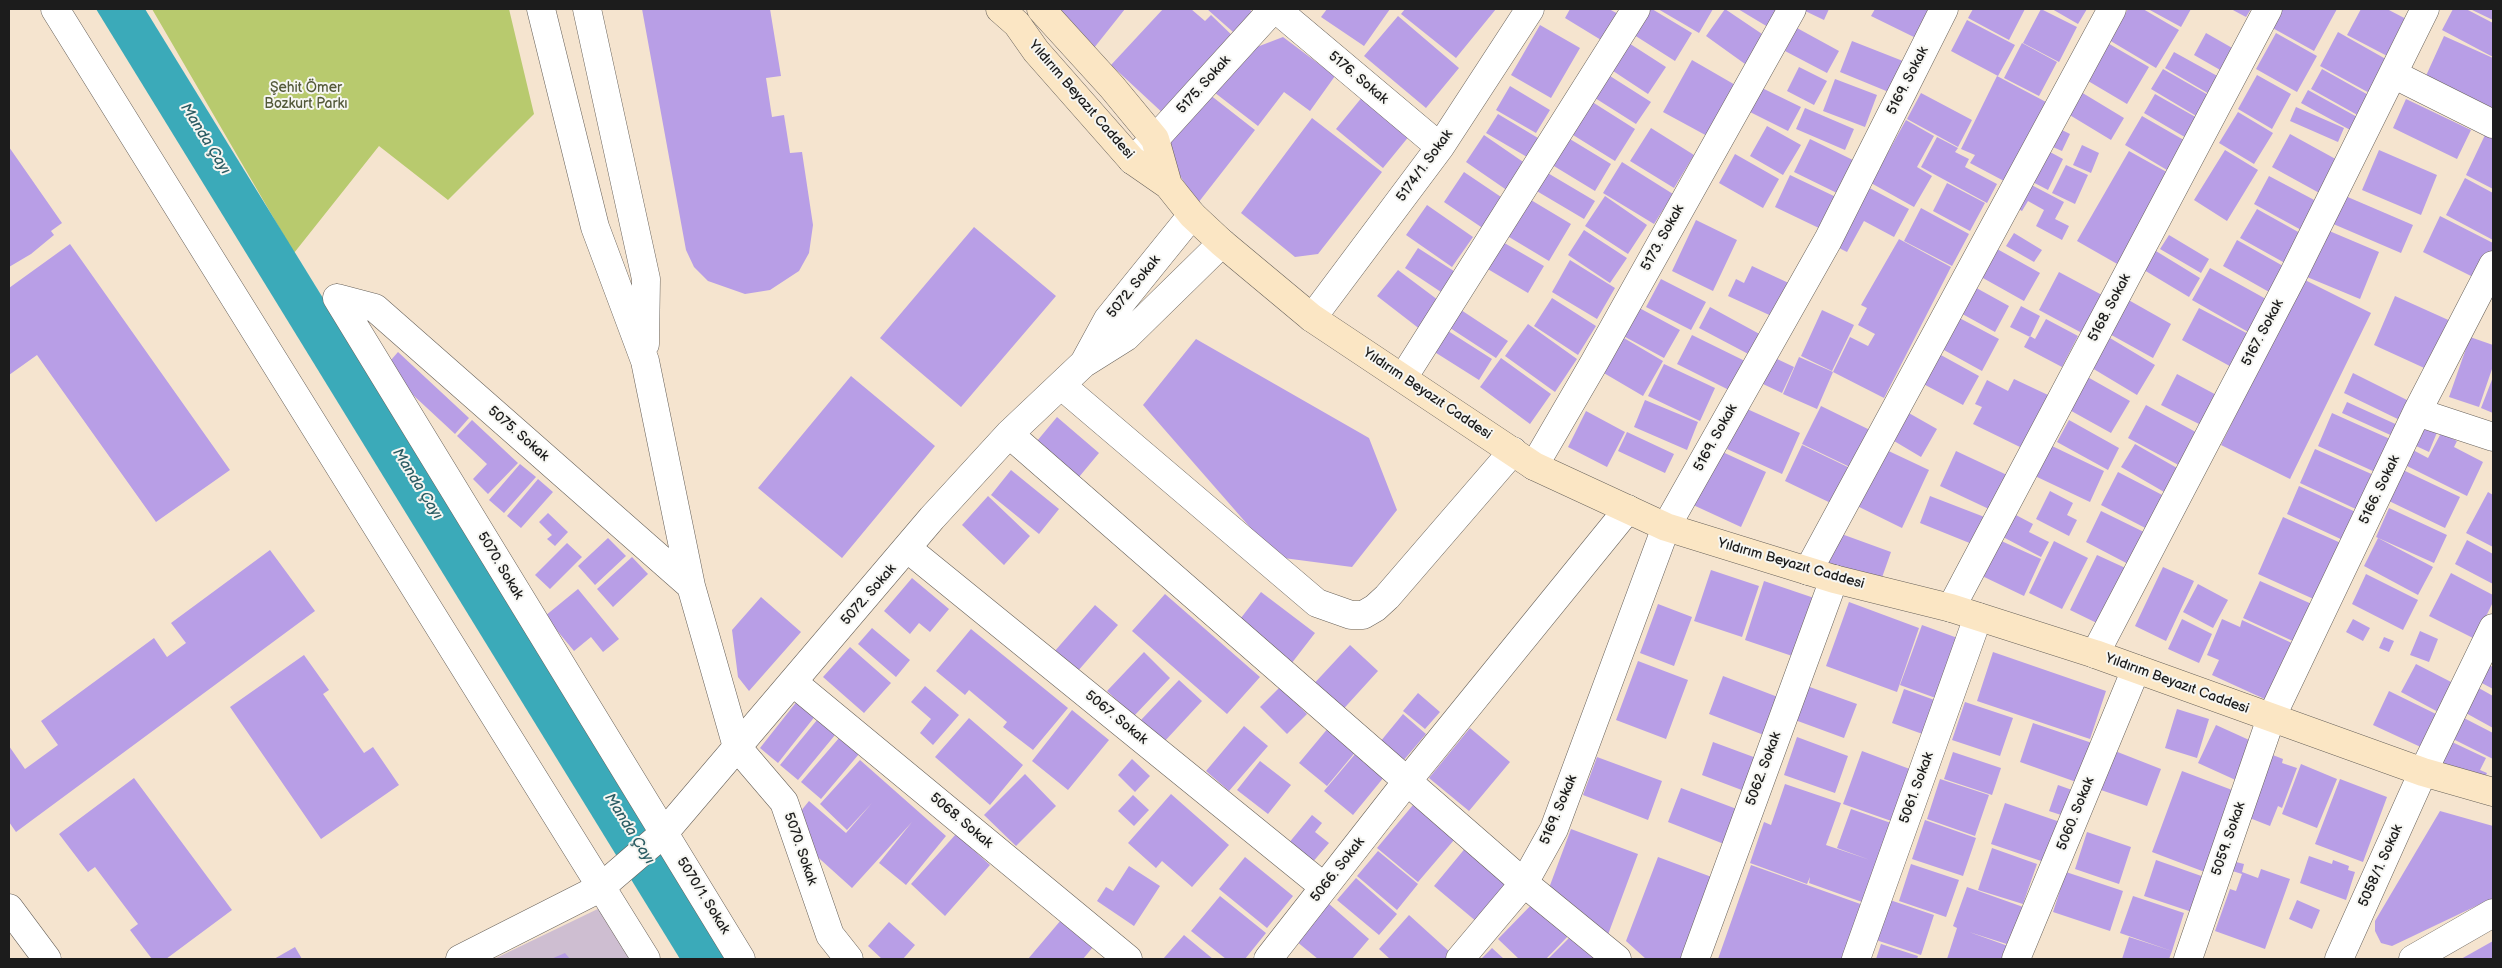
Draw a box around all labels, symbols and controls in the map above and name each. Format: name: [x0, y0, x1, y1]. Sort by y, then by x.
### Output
street label: Yıldırım Beyazıt Caddesi: [1025, 37, 1137, 163]
street label: 5169. Sokak: [1884, 44, 1932, 118]
street label: 5176. Sokak: [1325, 48, 1391, 108]
street label: 5175. Sokak: [1173, 52, 1235, 118]
park label: Şehit Ömer Bozkurt Parkı: [264, 80, 348, 112]
water label: Manda Çayı: [176, 100, 234, 178]
street label: 5174/1. Sokak: [1393, 127, 1457, 205]
street label: 5173. Sokak: [1638, 202, 1688, 274]
street label: 5072. Sokak: [1104, 252, 1164, 322]
street label: 5168. Sokak: [2085, 271, 2135, 345]
street label: 5167. Sokak: [2238, 297, 2288, 369]
street label: Yıldırım Beyazıt Caddesi: [1359, 345, 1495, 443]
street label: 5169. Sokak: [1691, 401, 1741, 475]
street label: 5075. Sokak: [484, 403, 552, 465]
water label: Manda Çayı: [388, 445, 446, 523]
street label: 5166. Sokak: [2356, 453, 2404, 527]
street label: 5070. Sokak: [473, 529, 527, 603]
street label: Yıldırım Beyazıt Caddesi: [1716, 535, 1866, 593]
street label: 5072. Sokak: [838, 561, 900, 629]
street label: Yıldırım Beyazıt Caddesi: [2103, 650, 2251, 718]
street label: 5067. Sokak: [1081, 688, 1151, 748]
street label: 5062. Sokak: [1743, 730, 1785, 808]
street label: 5061. Sokak: [1896, 750, 1938, 826]
street label: 5169. Sokak: [1537, 772, 1581, 848]
street label: 5060. Sokak: [2054, 775, 2098, 853]
water label: Manda Çayı: [600, 790, 658, 868]
street label: 5068. Sokak: [926, 790, 996, 852]
street label: 5059. Sokak: [2209, 800, 2249, 878]
street label: 5070. Sokak: [780, 810, 820, 888]
street label: 5058/1. Sokak: [2355, 822, 2407, 910]
street label: 5066. Sokak: [1307, 834, 1369, 906]
street label: 5070/1. Sokak: [673, 854, 733, 938]

